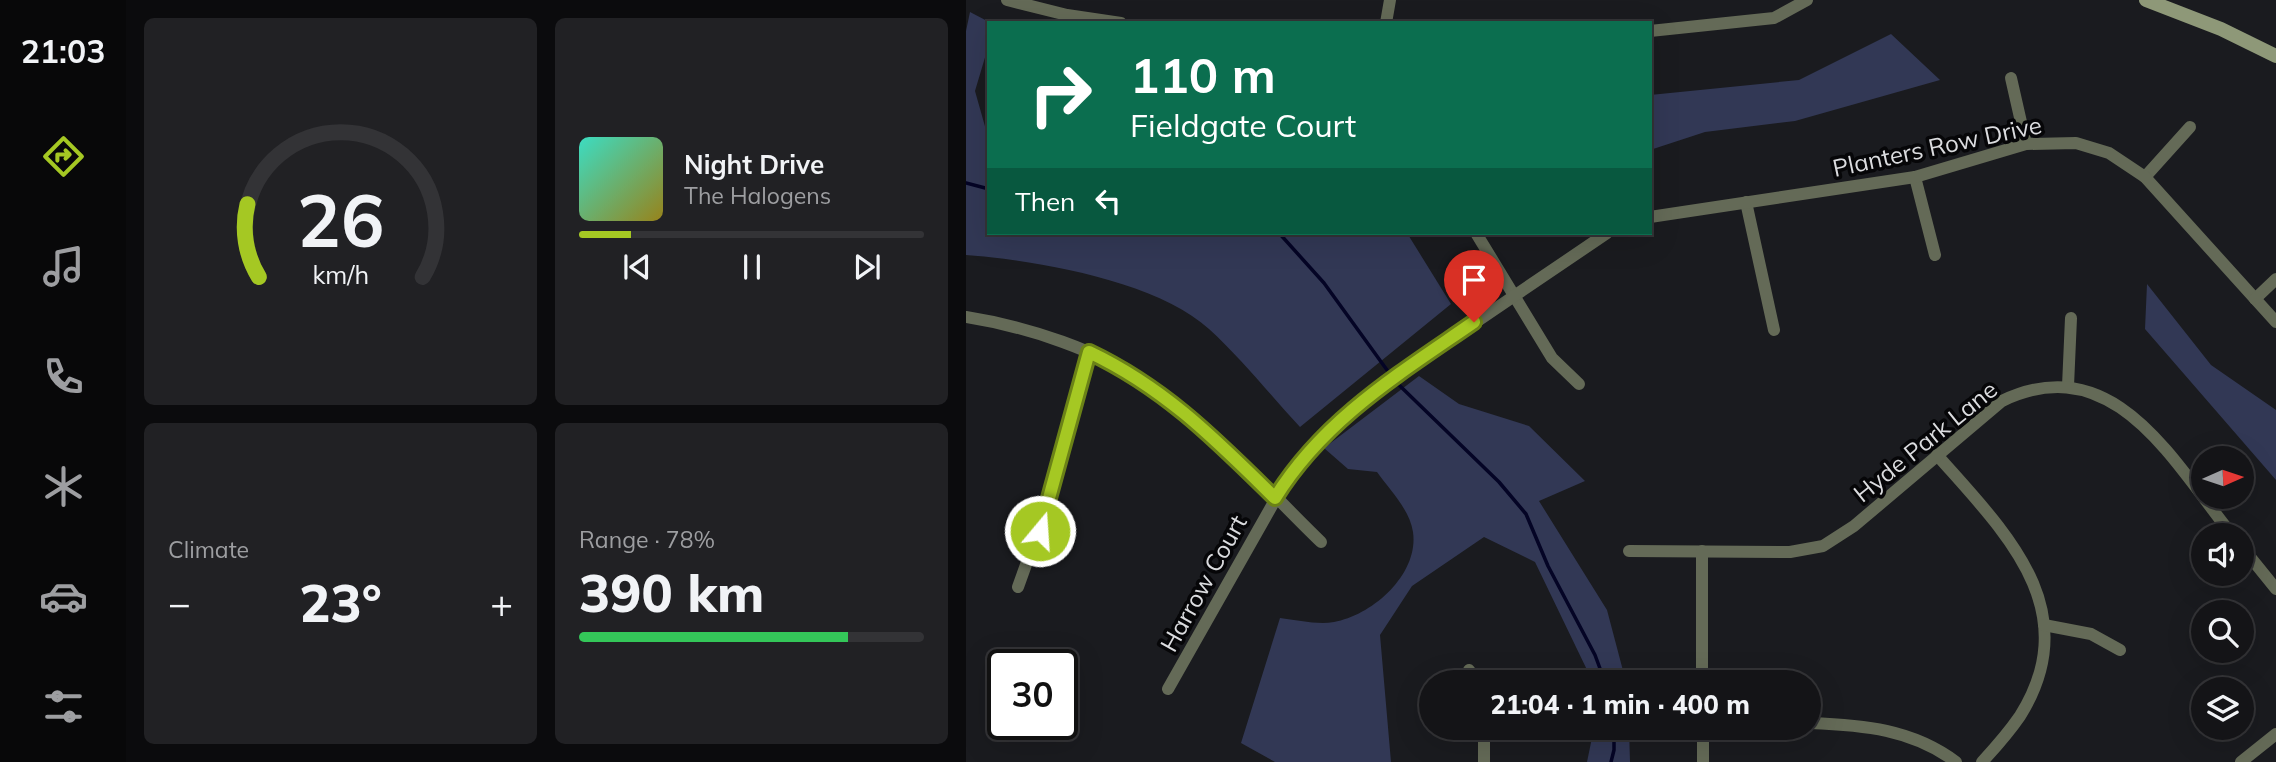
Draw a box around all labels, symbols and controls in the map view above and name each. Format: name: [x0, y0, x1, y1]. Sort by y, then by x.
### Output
text: 21:03: [21, 31, 105, 71]
text: 110 m: [1130, 44, 1276, 105]
icon: right: [1015, 49, 1106, 140]
text: Fieldgate Court: [1130, 105, 1356, 145]
street label: Planters Row Drive: [1830, 109, 2044, 183]
icon: directions: [39, 132, 88, 181]
text: Night Drive: [684, 148, 824, 181]
text: 26: [297, 175, 384, 266]
text: The Halogens: [684, 181, 831, 210]
icon: left: [1089, 182, 1127, 220]
text: Then: [1015, 185, 1075, 218]
icon: music: [39, 242, 88, 291]
icon: previous: [618, 248, 656, 286]
icon: pause: [733, 248, 771, 286]
icon: next: [848, 248, 886, 286]
pin: [1444, 250, 1504, 322]
text: km/h: [312, 259, 369, 290]
icon: arrive: [1455, 261, 1493, 299]
icon: phone: [39, 352, 88, 401]
street label: Hyde Park Lane: [1847, 374, 2003, 508]
north arrow: [2191, 446, 2254, 509]
map controls: [2191, 446, 2254, 740]
icon: climate: [39, 462, 88, 511]
position arrow: [1003, 494, 1077, 568]
street label: Harrow Court: [1153, 509, 1253, 657]
button: sound: [2191, 523, 2254, 586]
text: Range · 78%: [579, 525, 715, 554]
text: Climate: [168, 535, 249, 564]
text: 390 km: [579, 560, 764, 625]
text: 23°: [299, 570, 382, 635]
icon: car: [39, 572, 88, 621]
text: −: [168, 579, 191, 627]
text: +: [490, 579, 513, 627]
button: search: [2191, 600, 2254, 663]
speed limit sign: 30: [987, 649, 1078, 740]
button: layers: [2191, 677, 2254, 740]
icon: filters: [39, 682, 88, 731]
text: 21:04 · 1 min · 400 m: [1490, 688, 1750, 721]

